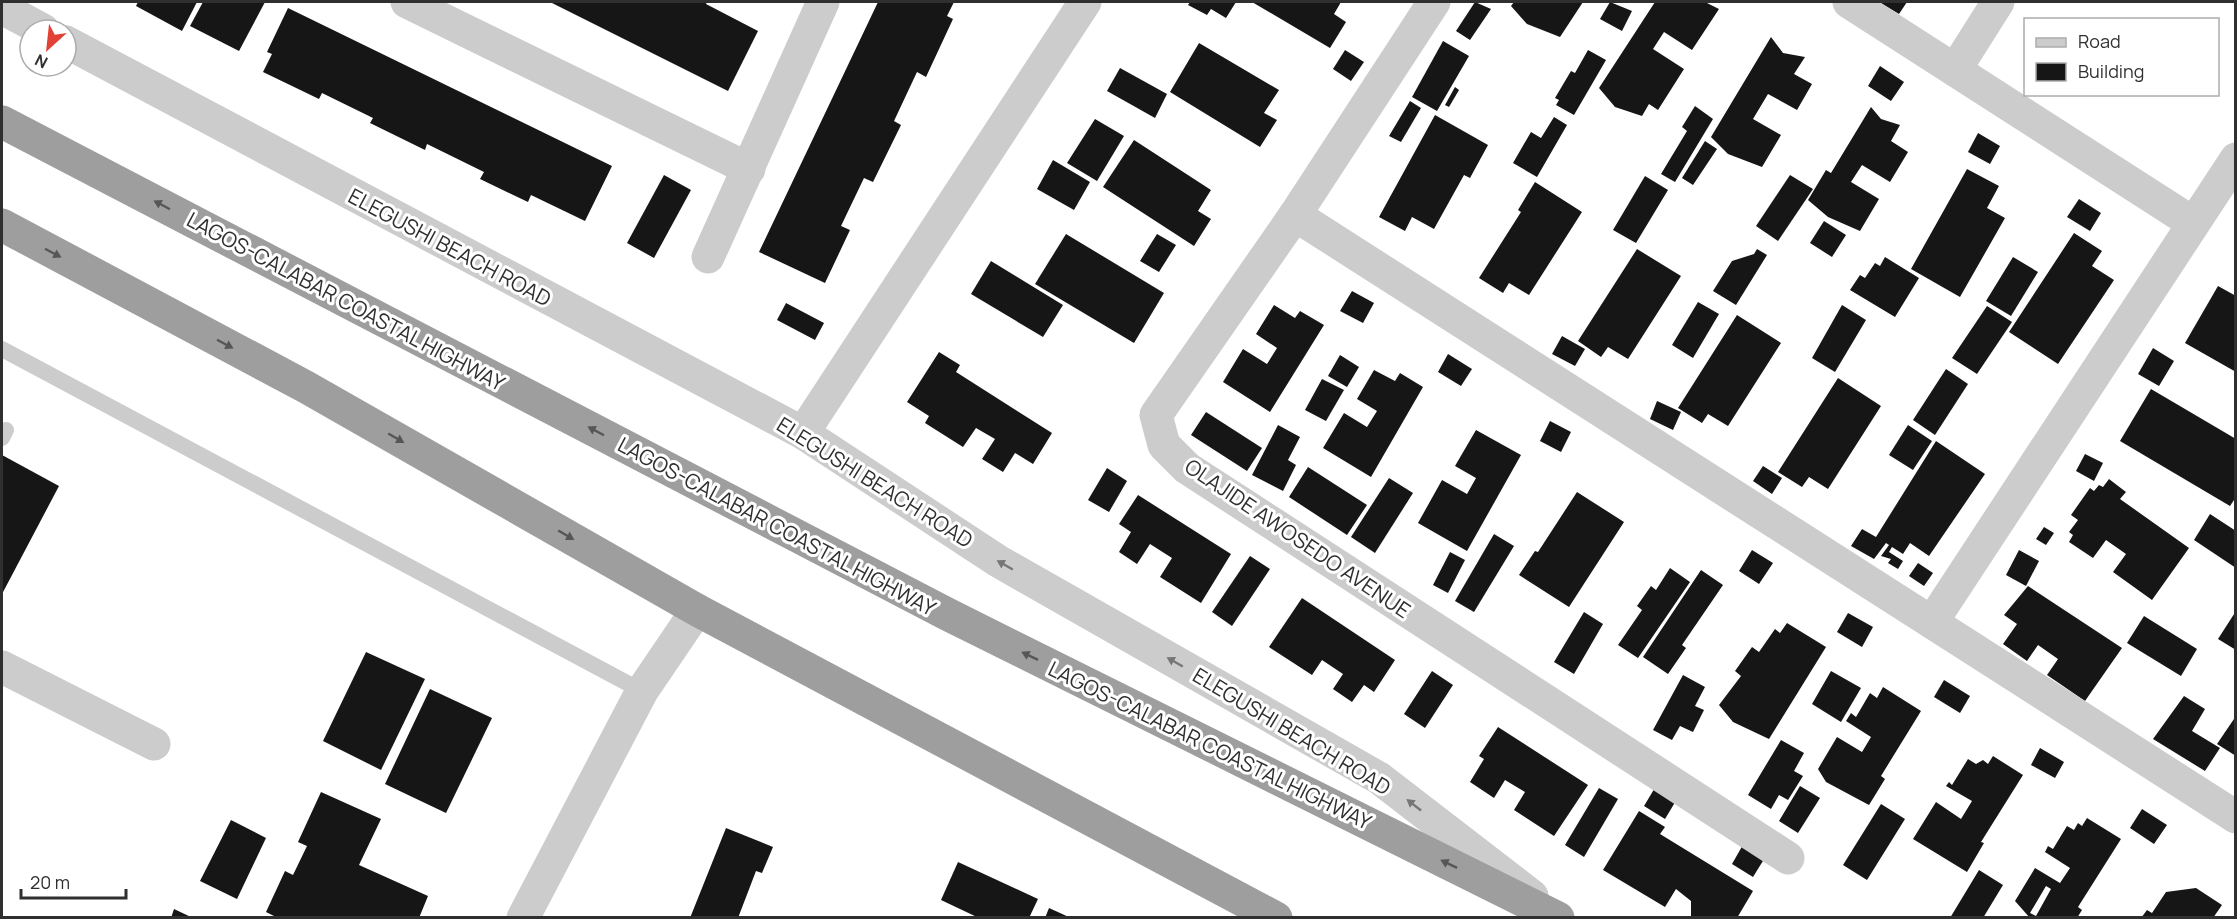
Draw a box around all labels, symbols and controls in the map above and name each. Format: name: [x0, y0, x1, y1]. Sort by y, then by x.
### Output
north arrow: [18, 18, 78, 78]
legend: [2024, 18, 2219, 96]
text: Road: [2078, 29, 2121, 53]
text: N: [31, 49, 51, 74]
text: Building: [2078, 59, 2144, 83]
street label: ELEGUSHI BEACH ROAD: [344, 182, 556, 312]
one-way arrow: [153, 200, 170, 210]
street label: LAGOS-CALABAR COASTAL HIGHWAY: [182, 205, 510, 397]
one-way arrow: [45, 248, 62, 258]
one-way arrow: [217, 339, 234, 349]
street label: ELEGUSHI BEACH ROAD: [772, 410, 978, 554]
one-way arrow: [587, 426, 604, 436]
street label: LAGOS-CALABAR COASTAL HIGHWAY: [613, 430, 941, 622]
one-way arrow: [388, 433, 404, 444]
street label: OLAJIDE AWOSEDO AVENUE: [1180, 452, 1416, 624]
one-way arrow: [557, 530, 574, 540]
one-way arrow: [996, 560, 1013, 570]
one-way arrow: [1021, 651, 1039, 661]
street label: LAGOS-CALABAR COASTAL HIGHWAY: [1044, 654, 1376, 836]
one-way arrow: [1167, 656, 1183, 667]
street label: ELEGUSHI BEACH ROAD: [1188, 661, 1396, 801]
one-way arrow: [1406, 799, 1422, 811]
one-way arrow: [1441, 859, 1458, 868]
scale bar: [21, 862, 126, 900]
text: 20 m: [30, 870, 70, 894]

